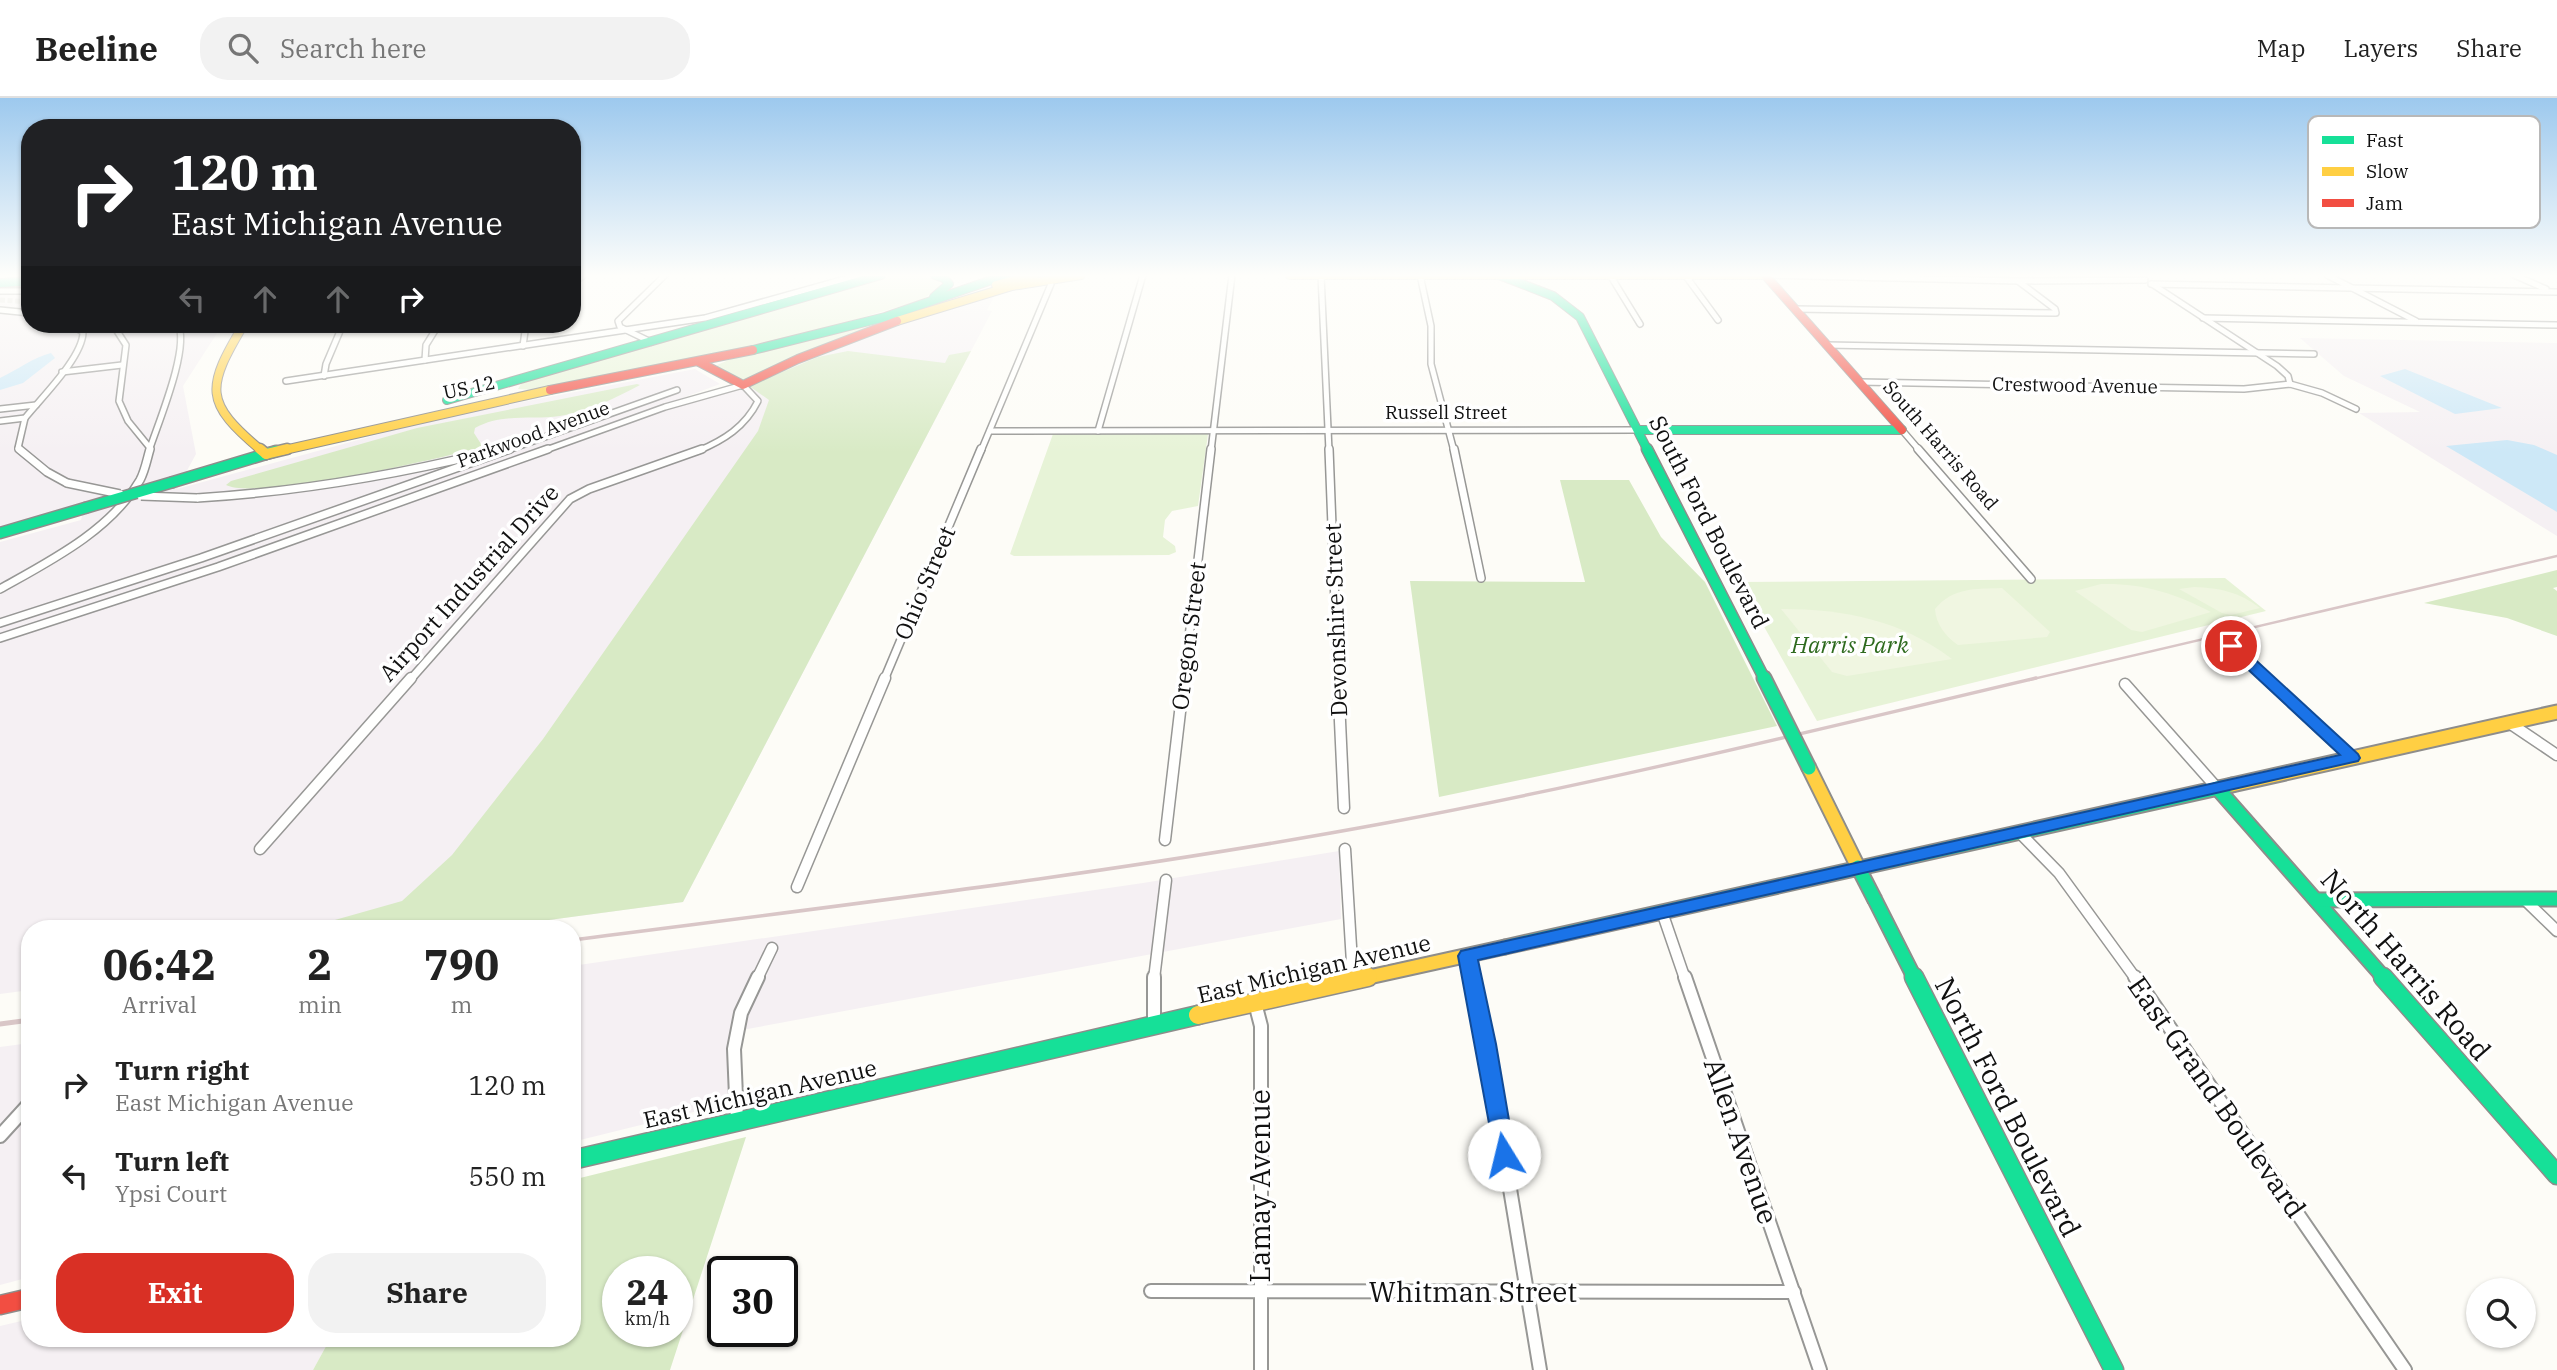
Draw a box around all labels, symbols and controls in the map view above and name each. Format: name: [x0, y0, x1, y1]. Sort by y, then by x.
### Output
search box: [200, 17, 690, 80]
text: Beeline: [35, 27, 158, 70]
icon: search: [224, 29, 262, 67]
text: Search here: [280, 31, 426, 65]
text: Map: [2257, 32, 2305, 64]
text: Layers: [2343, 32, 2418, 64]
text: Share: [2456, 32, 2522, 64]
legend: [2308, 116, 2540, 228]
text: Fast: [2366, 128, 2404, 152]
text: 120 m: [171, 140, 318, 203]
icon: right: [56, 147, 147, 238]
text: Slow: [2366, 159, 2408, 183]
text: Jam: [2366, 191, 2403, 215]
text: East Michigan Avenue: [171, 202, 503, 244]
icon: left: [173, 280, 211, 318]
icon: ahead: [246, 280, 284, 318]
icon: ahead: [319, 280, 357, 318]
icon: right: [392, 280, 430, 318]
street label: US 12: [441, 370, 497, 404]
street label: Crestwood Avenue: [1992, 372, 2158, 398]
street label: South Harris Road: [1878, 375, 2004, 515]
street label: Parkwood Avenue: [453, 395, 613, 473]
street label: Russell Street: [1385, 400, 1507, 424]
street label: South Ford Boulevard: [1643, 410, 1777, 633]
street label: Airport Industrial Drive: [372, 478, 565, 687]
street label: Ohio Street: [887, 521, 962, 644]
street label: Devonshire Street: [1317, 523, 1353, 717]
street label: Oregon Street: [1164, 560, 1212, 712]
pin: [2201, 616, 2261, 676]
icon: arrive: [2212, 627, 2250, 665]
park label: Harris Park: [1790, 629, 1910, 659]
street label: North Harris Road: [2313, 861, 2500, 1068]
street label: East Michigan Avenue: [1194, 927, 1433, 1009]
text: 06:42: [103, 937, 216, 992]
text: 2: [307, 937, 333, 992]
text: 790: [424, 937, 499, 992]
street label: East Grand Boulevard: [2120, 969, 2315, 1225]
street label: North Ford Boulevard: [1927, 971, 2090, 1243]
text: Arrival: [122, 989, 197, 1019]
text: min: [298, 989, 342, 1019]
text: m: [450, 989, 472, 1019]
street label: East Michigan Avenue: [640, 1052, 879, 1134]
text: Turn right: [115, 1053, 249, 1087]
street label: Allen Avenue: [1696, 1053, 1787, 1229]
icon: right: [56, 1066, 94, 1104]
text: 120 m: [468, 1068, 546, 1102]
text: East Michigan Avenue: [115, 1087, 353, 1117]
street label: Lamay Avenue: [1241, 1089, 1278, 1283]
position arrow: [1467, 1118, 1541, 1192]
text: Turn left: [115, 1144, 229, 1178]
icon: left: [56, 1157, 94, 1195]
text: 550 m: [468, 1159, 546, 1193]
text: Ypsi Court: [115, 1178, 227, 1208]
button: Exit: [56, 1253, 294, 1333]
button: Share: [308, 1253, 546, 1333]
speed limit sign: 30: [707, 1256, 798, 1347]
text: 24: [626, 1269, 669, 1315]
street label: Whitman Street: [1369, 1273, 1577, 1310]
map controls: [2466, 1278, 2536, 1348]
button: search: [2466, 1278, 2536, 1348]
text: km/h: [625, 1307, 670, 1330]

